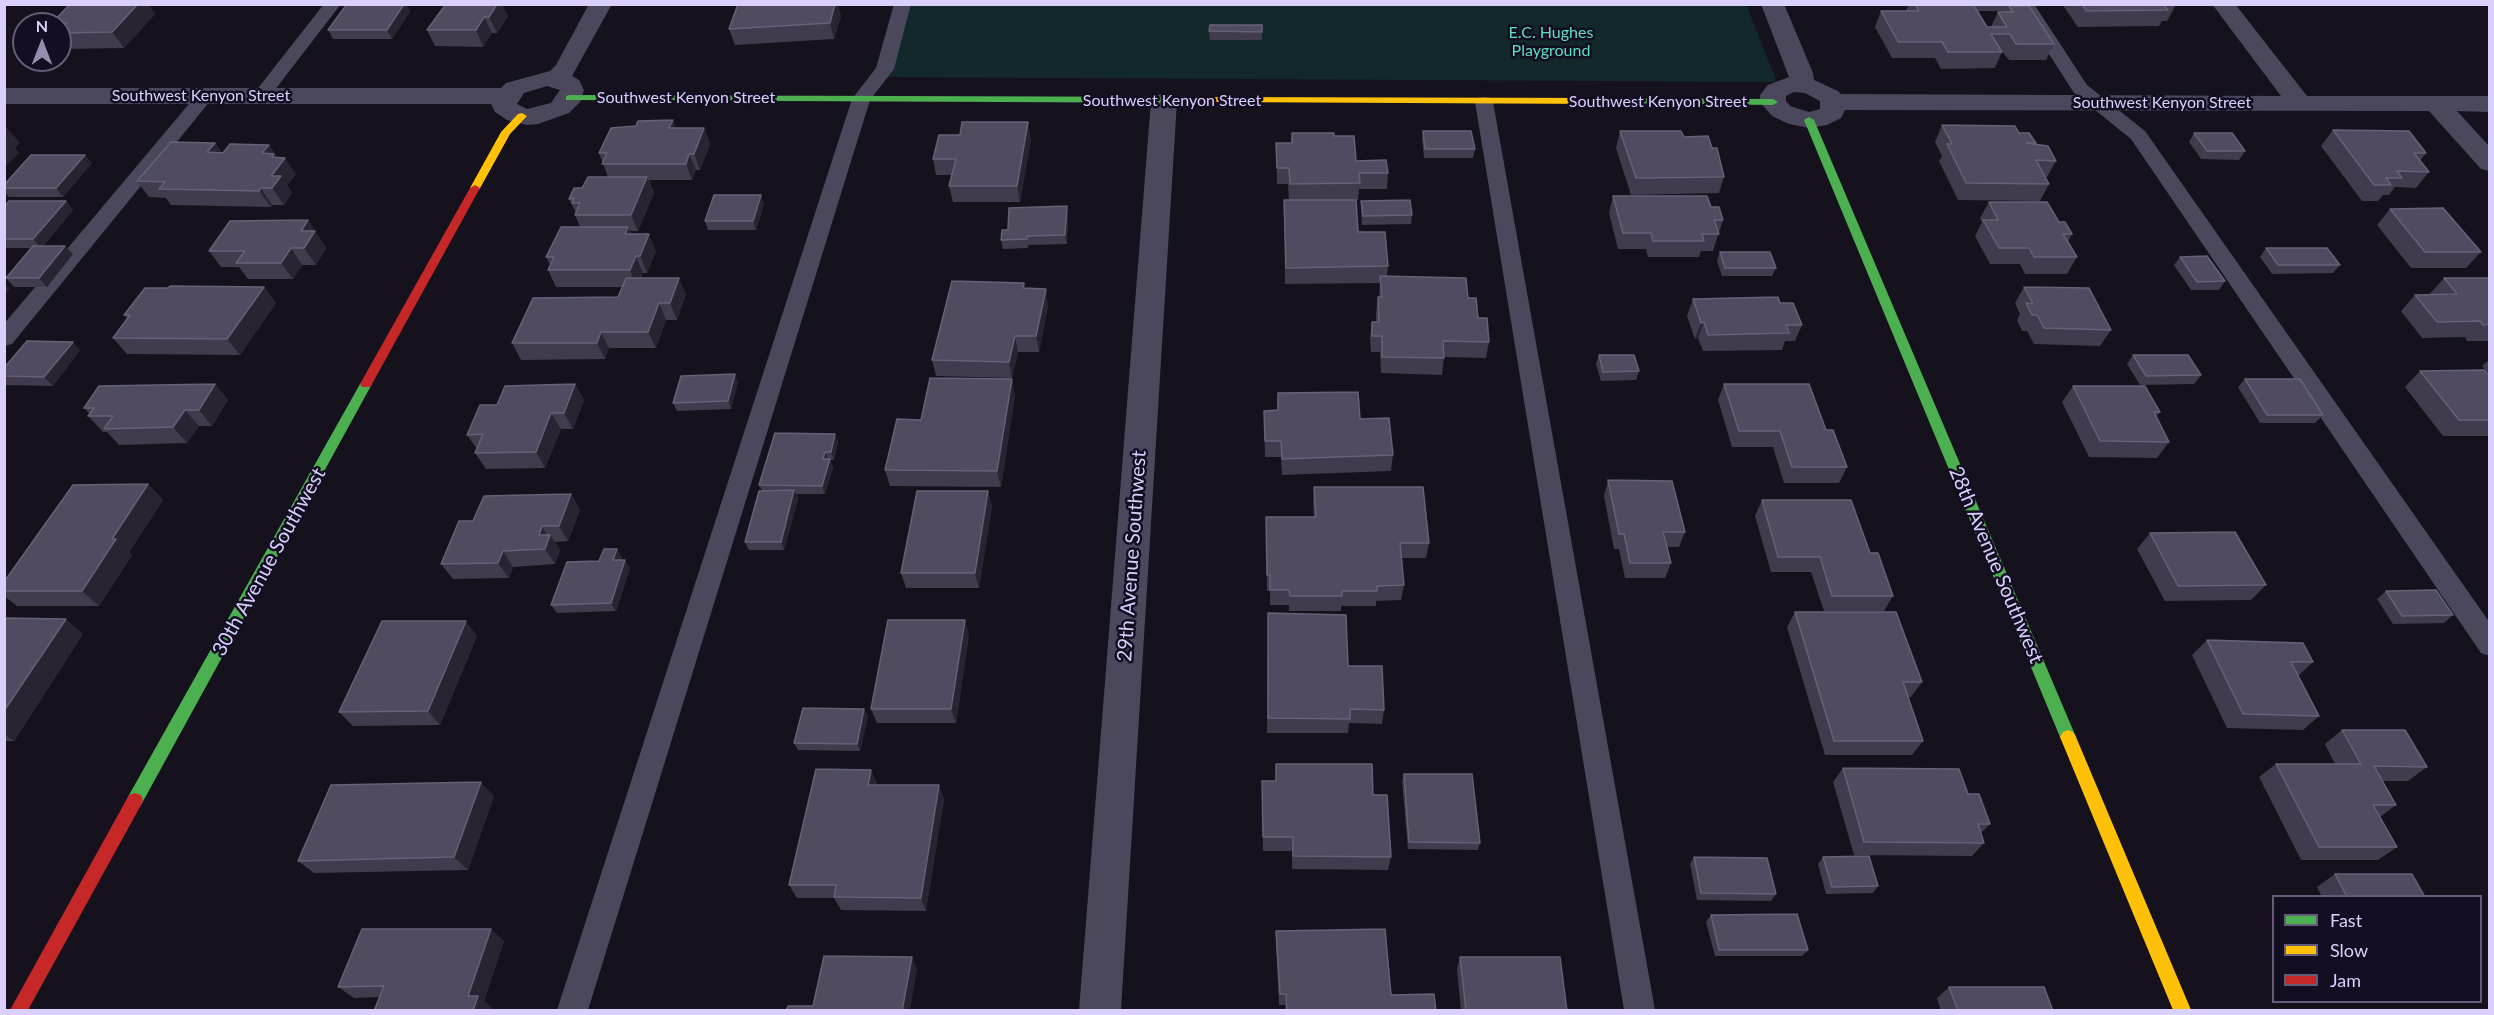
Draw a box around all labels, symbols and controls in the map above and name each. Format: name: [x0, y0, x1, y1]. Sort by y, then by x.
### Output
north arrow: [12, 12, 72, 72]
text: N: [36, 16, 48, 35]
park label: E.C. Hughes Playground: [1509, 23, 1593, 61]
street label: Southwest Kenyon Street: [112, 86, 290, 106]
street label: Southwest Kenyon Street: [597, 88, 775, 108]
street label: Southwest Kenyon Street: [1083, 91, 1261, 111]
street label: Southwest Kenyon Street: [1569, 92, 1747, 112]
street label: Southwest Kenyon Street: [2073, 93, 2251, 113]
street label: 29th Avenue Southwest: [1113, 450, 1151, 662]
street label: 28th Avenue Southwest: [1944, 463, 2048, 667]
street label: 30th Avenue Southwest: [207, 464, 331, 660]
legend: [2272, 895, 2482, 1003]
text: Fast: [2330, 909, 2362, 931]
text: Slow: [2330, 939, 2368, 961]
text: Jam: [2330, 969, 2361, 991]

